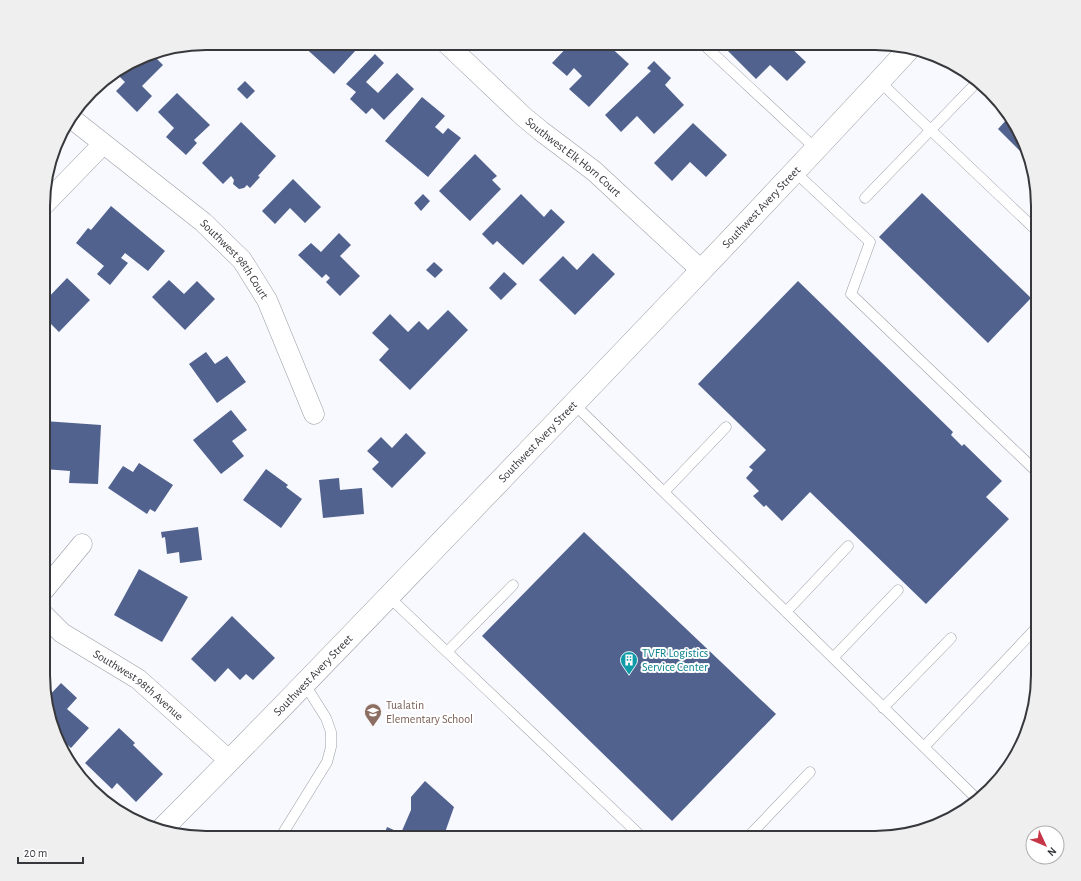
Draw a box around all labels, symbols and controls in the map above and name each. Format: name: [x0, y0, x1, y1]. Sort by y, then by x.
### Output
street label: Southwest Elk Horn Court: [523, 115, 623, 199]
street label: Southwest Avery Street: [720, 164, 803, 250]
street label: Southwest 98th Court: [198, 217, 271, 301]
street label: Southwest Avery Street: [496, 398, 579, 485]
street label: Southwest Avery Street: [271, 632, 355, 718]
street label: Southwest 98th Avenue: [91, 647, 186, 722]
place label: TVFR Logistics Service Center: [642, 647, 708, 673]
building icon: TVFR Logistics Service Center: [619, 650, 639, 675]
place label: Tualatin Elementary School: [386, 699, 473, 726]
school or university icon: Tualatin Elementary School: [363, 702, 383, 727]
north arrow: [1025, 825, 1065, 865]
scale bar: [18, 839, 83, 865]
text: N: [1045, 845, 1058, 858]
text: 20 m: [24, 847, 47, 859]

